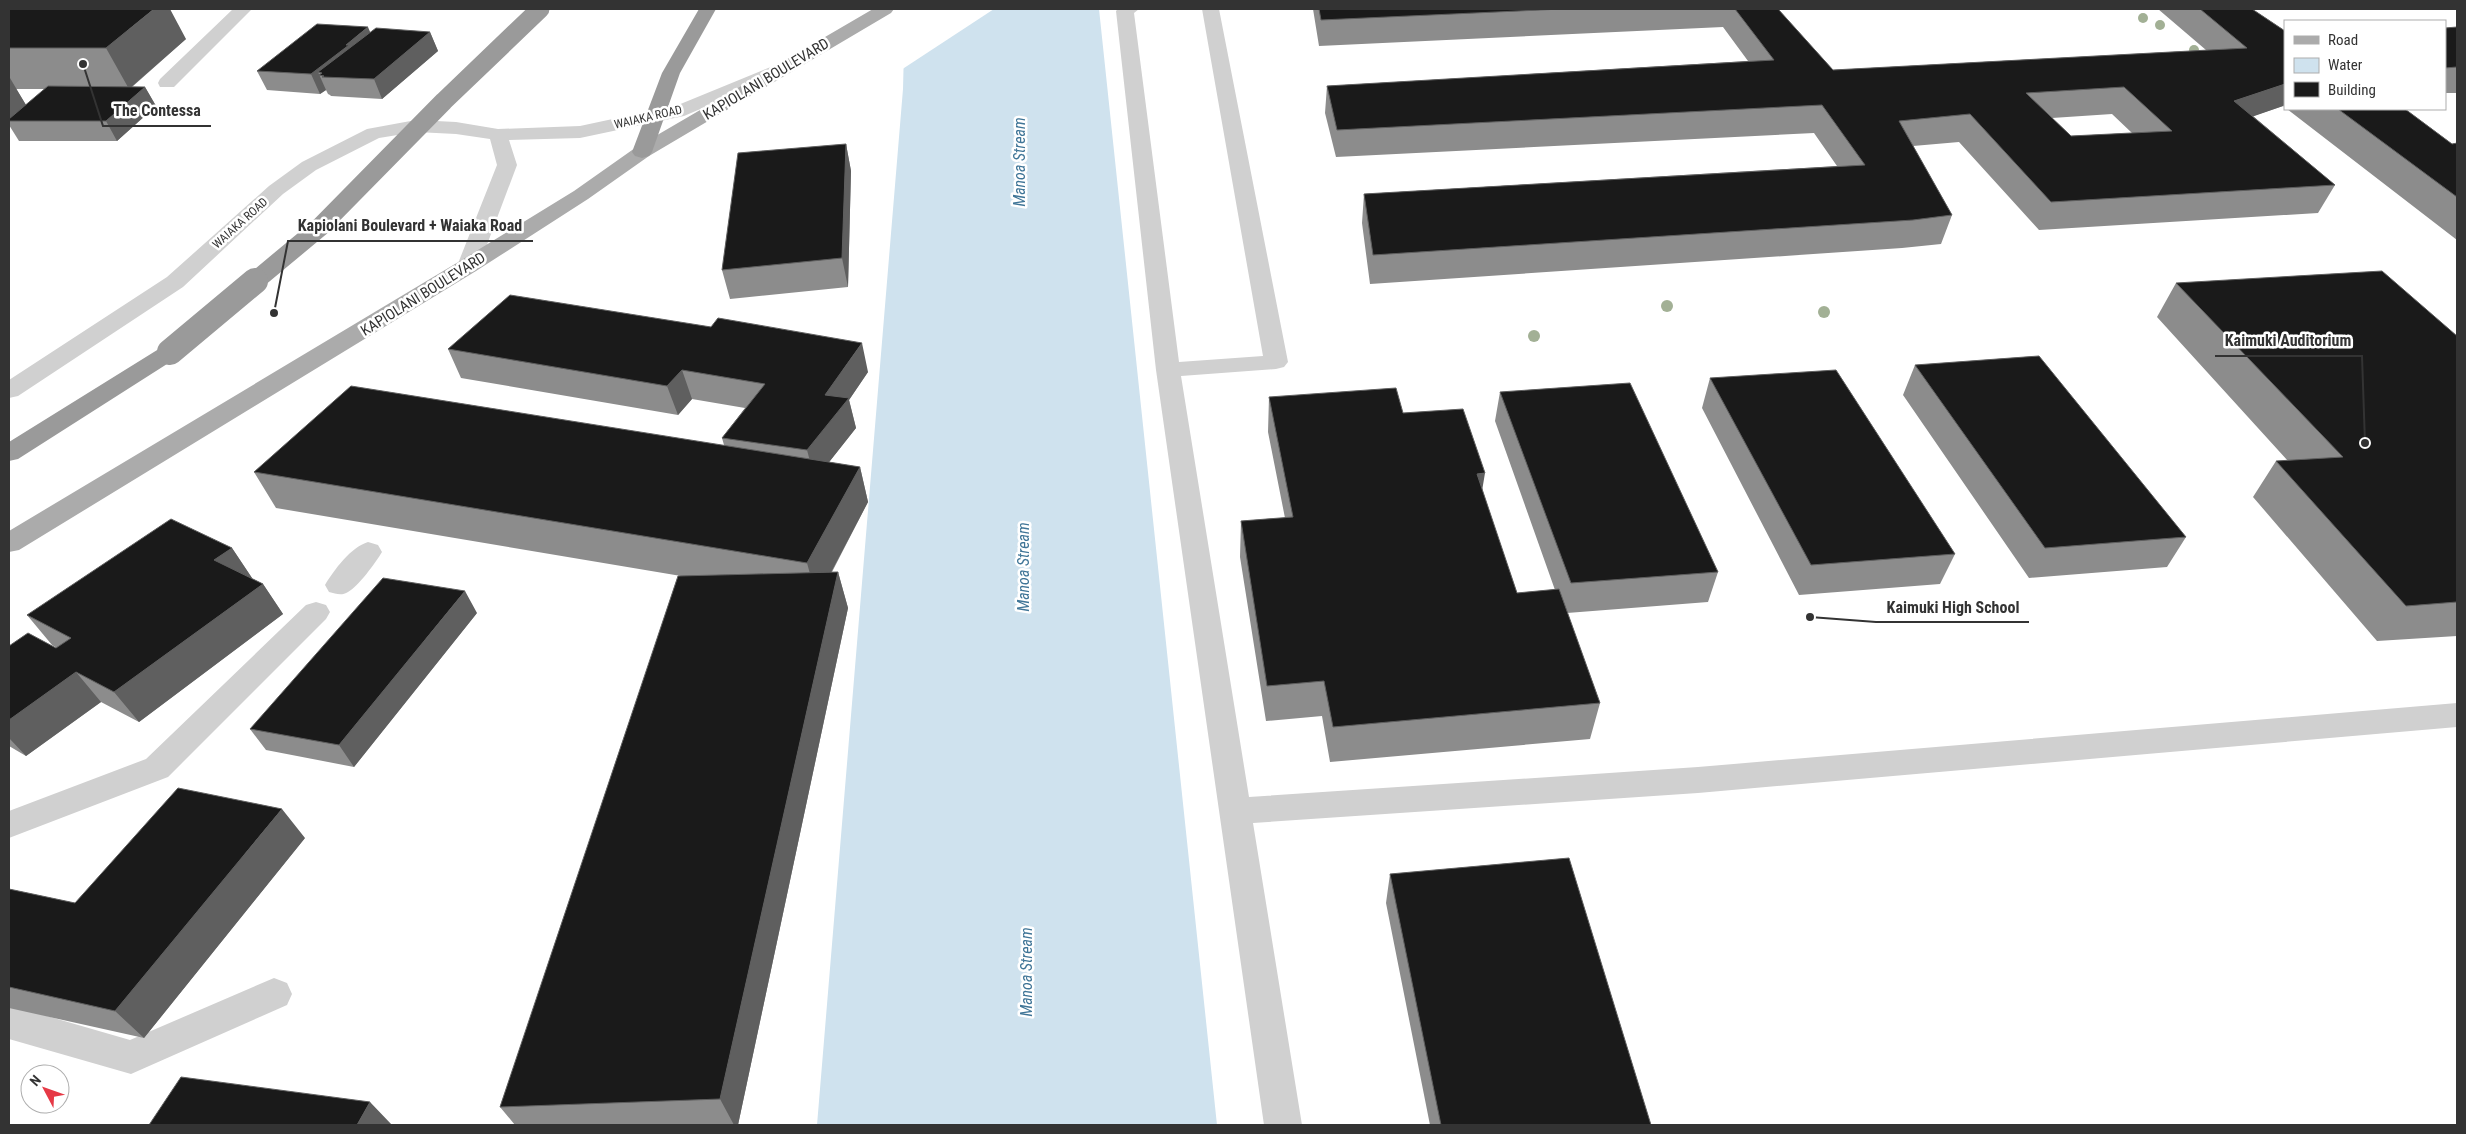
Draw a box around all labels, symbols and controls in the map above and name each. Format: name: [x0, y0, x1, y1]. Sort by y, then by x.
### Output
legend: [2284, 20, 2446, 110]
text: Road: [2328, 31, 2358, 49]
street label: KAPIOLANI BOULEVARD: [700, 34, 832, 124]
text: Water: [2328, 56, 2363, 74]
text: Building: [2328, 81, 2376, 99]
callout: The Contessa: [103, 95, 211, 126]
text: The Contessa: [113, 101, 201, 120]
street label: WAIAKA ROAD: [613, 102, 683, 132]
water label: Manoa Stream: [1010, 117, 1029, 207]
street label: WAIAKA ROAD: [210, 195, 271, 251]
callout: Kapiolani Boulevard + Waiaka Road: [288, 210, 533, 241]
text: Kapiolani Boulevard + Waiaka Road: [298, 216, 522, 235]
street label: KAPIOLANI BOULEVARD: [357, 248, 489, 340]
callout: Kaimuki Auditorium: [2215, 325, 2362, 356]
text: Kaimuki Auditorium: [2225, 331, 2351, 350]
water label: Manoa Stream: [1014, 522, 1033, 612]
callout: Kaimuki High School: [1876, 591, 2029, 622]
text: Kaimuki High School: [1887, 598, 2019, 617]
water label: Manoa Stream: [1017, 927, 1036, 1017]
north arrow: [20, 1064, 70, 1114]
text: N: [26, 1072, 44, 1089]

